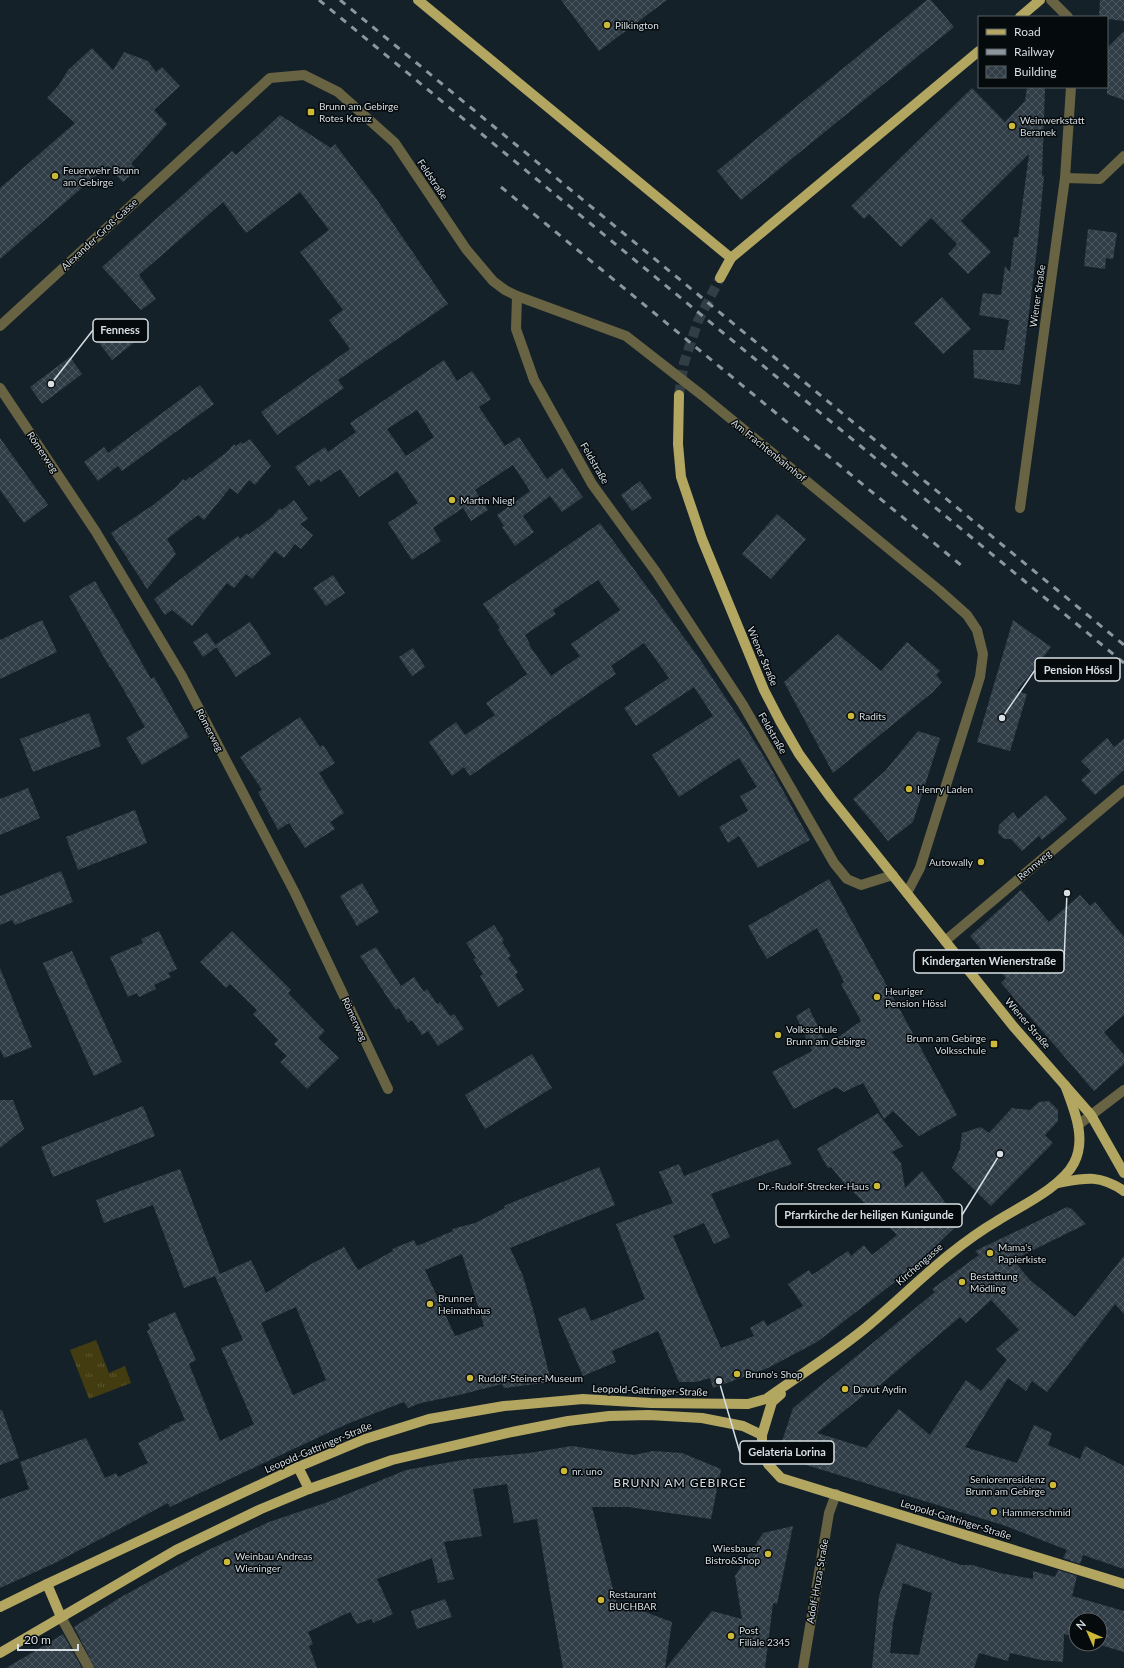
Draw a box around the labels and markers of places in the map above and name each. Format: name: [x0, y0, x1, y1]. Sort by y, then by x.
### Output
place label: Pilkington: [615, 19, 659, 31]
marker: Pilkington: [602, 20, 612, 30]
place label: Brunn am Gebirge Rotes Kreuz: [319, 100, 399, 124]
marker: Brunn am Gebirge Rotes Kreuz: [306, 107, 316, 117]
place label: Weinwerkstatt Beranek: [1020, 114, 1085, 138]
marker: Weinwerkstatt Beranek: [1007, 121, 1017, 131]
place label: Feuerwehr Brunn am Gebirge: [63, 164, 139, 188]
marker: Feuerwehr Brunn am Gebirge: [50, 171, 60, 181]
callout: Fenness: [93, 319, 148, 342]
place label: Martin Niegl: [460, 494, 515, 506]
marker: Martin Niegl: [447, 495, 457, 505]
callout: Pension Hössl: [1035, 658, 1120, 681]
place label: Radits: [859, 710, 886, 722]
marker: Radits: [846, 711, 856, 721]
place label: Henry Laden: [917, 783, 973, 795]
marker: Henry Laden: [904, 784, 914, 794]
place label: Autowally: [929, 856, 974, 868]
marker: Autowally: [976, 857, 986, 867]
callout: Kindergarten Wienerstraße: [914, 950, 1064, 973]
place label: Heuriger Pension Hössl: [885, 985, 946, 1009]
marker: Heuriger Pension Hössl: [872, 992, 882, 1002]
place label: Volksschule Brunn am Gebirge: [786, 1023, 866, 1047]
marker: Volksschule Brunn am Gebirge: [773, 1030, 783, 1040]
place label: Brunn am Gebirge Volksschule: [907, 1032, 986, 1056]
marker: Brunn am Gebirge Volksschule: [989, 1039, 999, 1049]
place label: Dr.-Rudolf-Strecker-Haus: [758, 1180, 869, 1192]
marker: Dr.-Rudolf-Strecker-Haus: [872, 1181, 882, 1191]
callout: Pfarrkirche der heiligen Kunigunde: [776, 1204, 962, 1227]
place label: Mama's Papierkiste: [998, 1241, 1046, 1265]
marker: Mama's Papierkiste: [985, 1248, 995, 1258]
place label: Bestattung Mödling: [970, 1270, 1018, 1294]
marker: Bestattung Mödling: [957, 1277, 967, 1287]
place label: Brunner Heimathaus: [438, 1292, 490, 1316]
marker: Brunner Heimathaus: [425, 1299, 435, 1309]
place label: Bruno's Shop: [745, 1368, 803, 1380]
marker: Bruno's Shop: [732, 1369, 742, 1379]
place label: Rudolf-Steiner-Museum: [478, 1372, 583, 1384]
marker: Rudolf-Steiner-Museum: [465, 1373, 475, 1383]
place label: Davut Aydin: [853, 1383, 907, 1395]
marker: Davut Aydin: [840, 1384, 850, 1394]
callout: Gelateria Lorina: [740, 1441, 834, 1464]
place label: nr. uno: [572, 1465, 603, 1477]
marker: nr. uno: [559, 1466, 569, 1476]
place label: Seniorenresidenz Brunn am Gebirge: [966, 1473, 1045, 1497]
marker: Seniorenresidenz Brunn am Gebirge: [1048, 1480, 1058, 1490]
place label: Hammerschmid: [1002, 1506, 1071, 1518]
marker: Hammerschmid: [989, 1507, 999, 1517]
place label: Wiesbauer Bistro&Shop: [705, 1542, 760, 1566]
marker: Wiesbauer Bistro&Shop: [763, 1549, 773, 1559]
place label: Weinbau Andreas Wieninger: [235, 1550, 312, 1574]
marker: Weinbau Andreas Wieninger: [222, 1557, 232, 1567]
place label: Restaurant BUCHBAR: [609, 1588, 657, 1612]
marker: Restaurant BUCHBAR: [596, 1595, 606, 1605]
place label: Post Filiale 2345: [739, 1624, 790, 1648]
marker: Post Filiale 2345: [726, 1631, 736, 1641]

